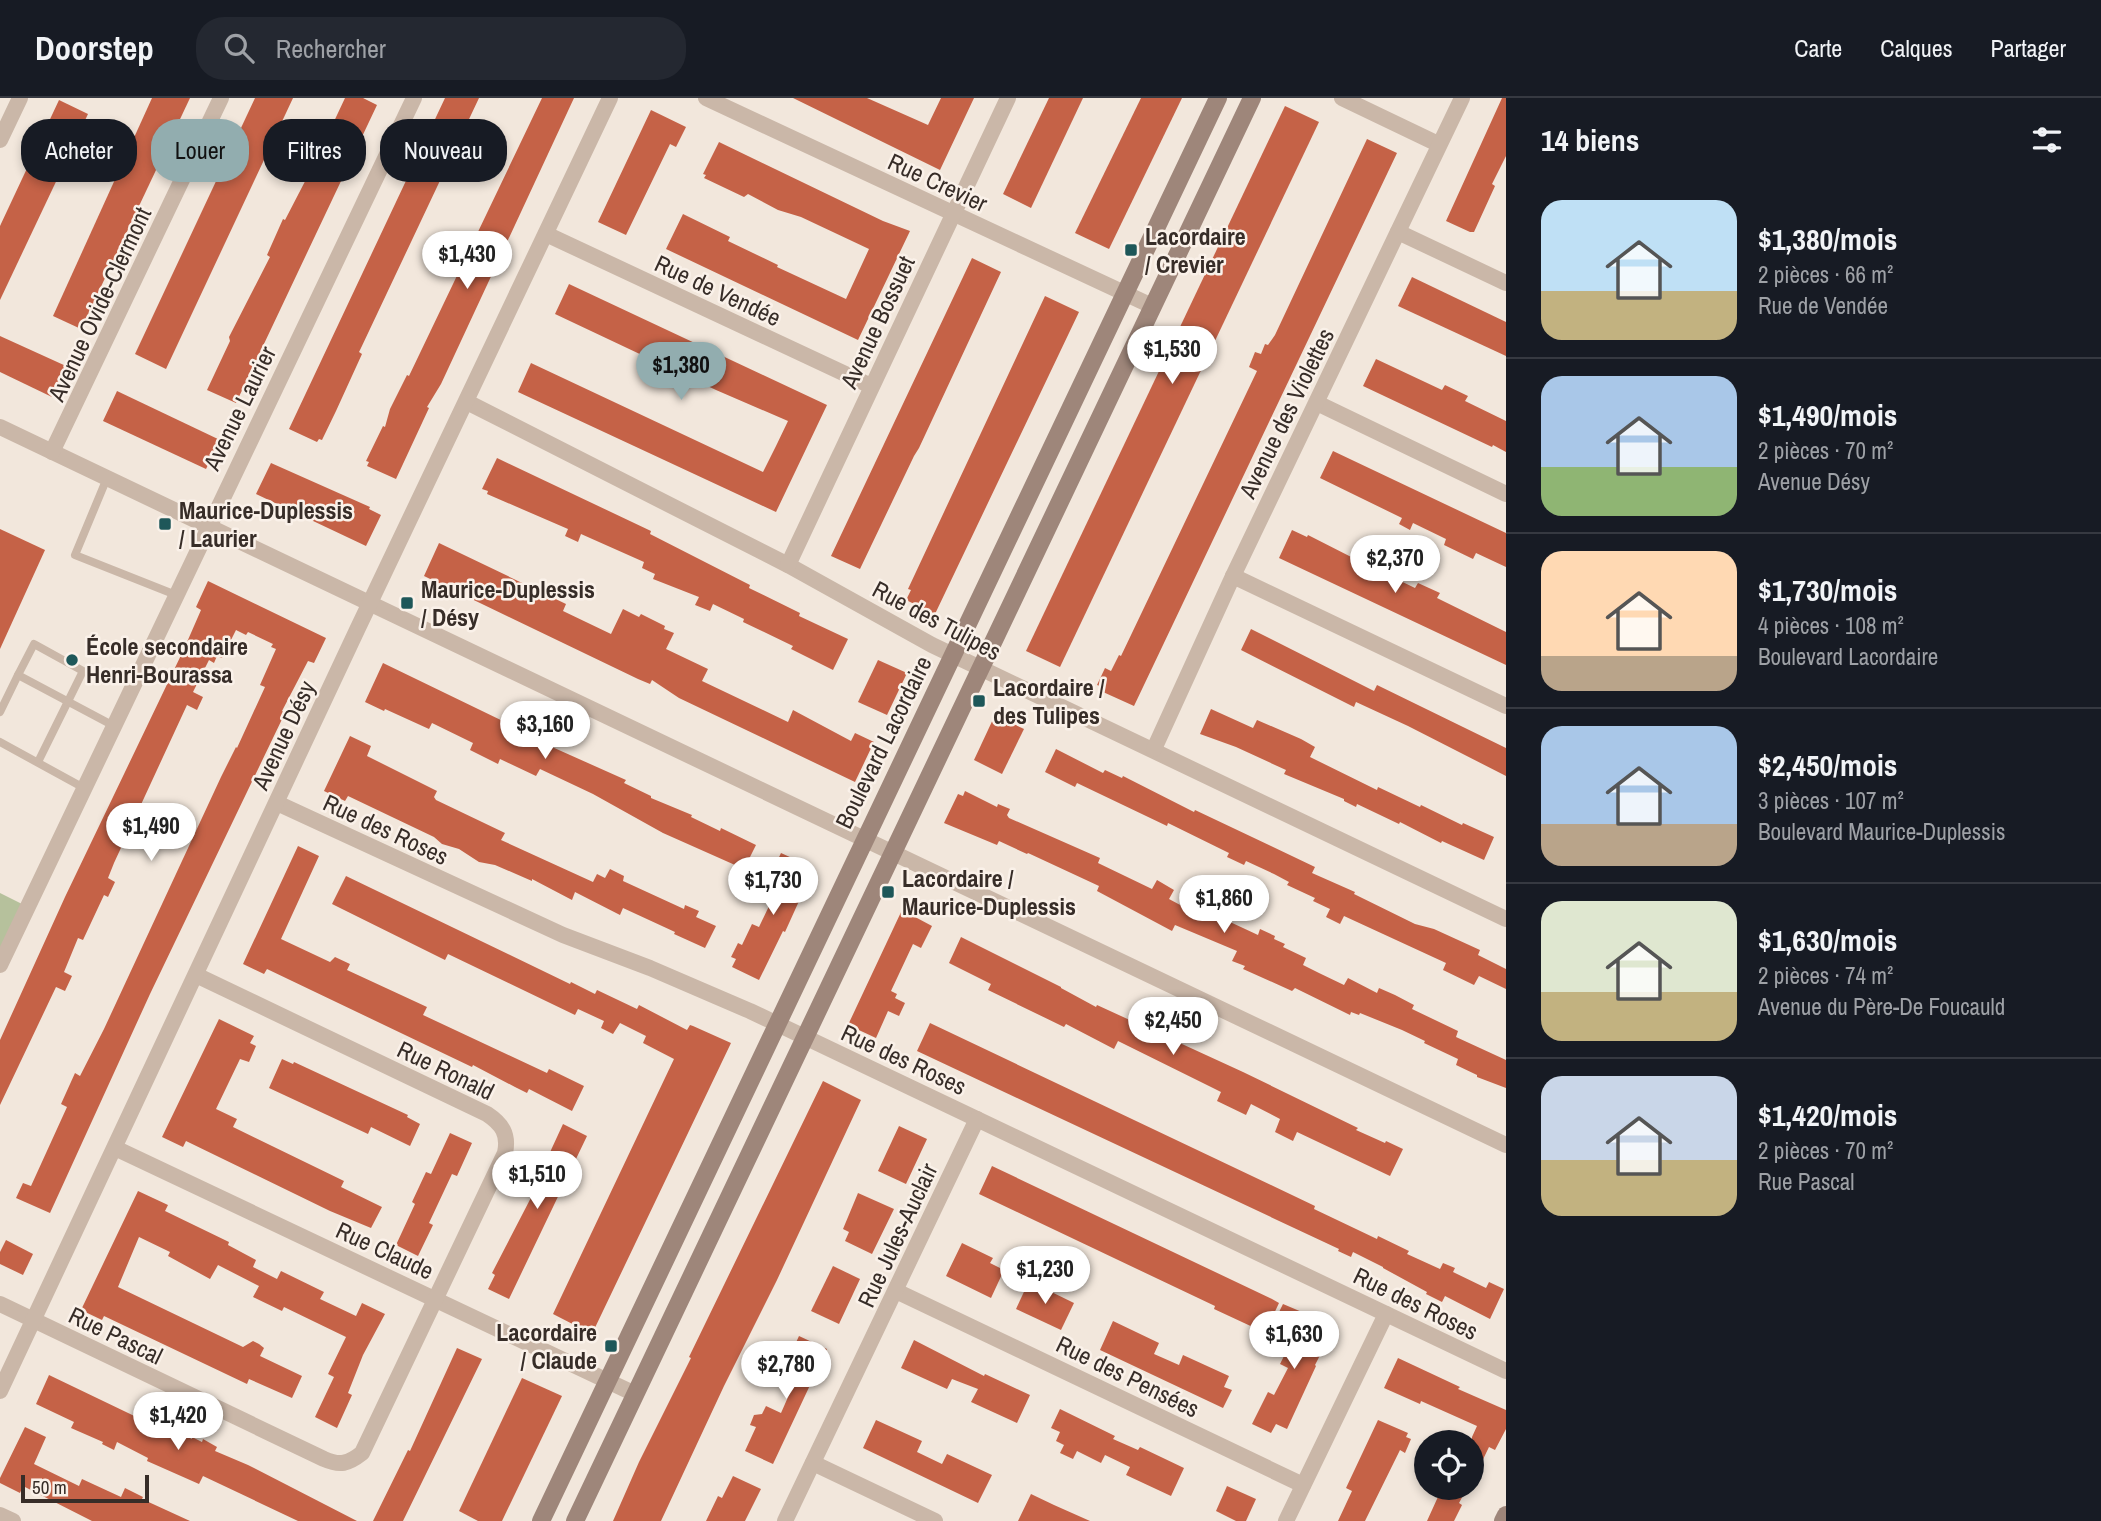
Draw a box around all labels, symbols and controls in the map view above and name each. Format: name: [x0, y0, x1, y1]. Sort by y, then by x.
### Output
search box: [196, 17, 686, 80]
text: Doorstep: [35, 26, 154, 70]
icon: search: [220, 29, 258, 67]
text: Rechercher: [276, 31, 386, 66]
text: Carte: [1794, 32, 1842, 64]
text: Calques: [1880, 32, 1953, 64]
text: Partager: [1991, 32, 2066, 64]
chip: Acheter: [21, 119, 137, 182]
chip: Louer: [151, 119, 249, 182]
chip: Filtres: [263, 119, 366, 182]
chip: Nouveau: [380, 119, 507, 182]
text: 14 biens: [1541, 120, 1639, 160]
icon: filters: [2028, 121, 2066, 159]
street label: Rue Crevier: [883, 145, 993, 219]
street label: Avenue Ovide-Clermont: [40, 201, 158, 407]
text: $1,380/mois: [1758, 219, 1898, 259]
place label: Lacordaire / Crevier: [1145, 220, 1246, 280]
icon: home: [1597, 228, 1681, 312]
pin: $1,430: [410, 232, 524, 291]
text: $1,430: [438, 238, 496, 269]
marker: Lacordaire / Crevier: [1123, 242, 1139, 258]
street label: Rue de Vendée: [650, 247, 786, 333]
street label: Avenue Bossuet: [832, 250, 922, 394]
text: 2 pièces · 66 m²: [1758, 259, 1893, 290]
text: Rue de Vendée: [1758, 290, 1888, 321]
street label: Avenue des Violettes: [1231, 323, 1341, 504]
pin: $1,530: [1115, 327, 1229, 386]
text: $1,530: [1143, 333, 1201, 364]
street label: Avenue Laurier: [195, 340, 283, 476]
pin: $1,380: [624, 342, 738, 402]
text: $1,380: [652, 349, 710, 380]
text: $1,490/mois: [1758, 395, 1898, 435]
icon: home: [1597, 404, 1681, 488]
text: 2 pièces · 70 m²: [1758, 435, 1893, 466]
text: Avenue Désy: [1758, 466, 1870, 497]
place label: Maurice-Duplessis / Laurier: [179, 494, 353, 554]
marker: Maurice-Duplessis / Laurier: [157, 516, 173, 532]
pin: $2,370: [1338, 536, 1452, 595]
text: $2,370: [1366, 542, 1424, 573]
text: $1,730/mois: [1758, 570, 1898, 610]
place label: Maurice-Duplessis / Désy: [421, 573, 595, 633]
street label: Rue des Tulipes: [867, 573, 1007, 667]
icon: home: [1597, 579, 1681, 663]
marker: Maurice-Duplessis / Désy: [399, 595, 415, 611]
text: 4 pièces · 108 m²: [1758, 610, 1904, 641]
place label: École secondaire Henri-Bourassa: [86, 630, 248, 690]
text: Boulevard Lacordaire: [1758, 641, 1938, 672]
street label: Boulevard Lacordaire: [827, 650, 939, 834]
marker: École secondaire Henri-Bourassa: [64, 652, 80, 668]
place label: Lacordaire / des Tulipes: [993, 671, 1105, 731]
street label: Avenue Désy: [243, 675, 322, 796]
marker: Lacordaire / des Tulipes: [971, 693, 987, 709]
pin: $3,160: [488, 702, 602, 761]
text: $3,160: [516, 708, 574, 739]
text: $2,450/mois: [1758, 745, 1898, 785]
icon: home: [1597, 754, 1681, 838]
text: 3 pièces · 107 m²: [1758, 785, 1904, 816]
street label: Rue des Roses: [318, 786, 454, 872]
pin: $1,490: [94, 804, 208, 863]
text: $1,490: [122, 810, 180, 841]
text: Boulevard Maurice-Duplessis: [1758, 816, 2005, 847]
pin: $1,730: [716, 858, 830, 917]
place label: Lacordaire / Maurice-Duplessis: [902, 862, 1076, 922]
text: $1,730: [744, 864, 802, 895]
pin: $1,860: [1167, 876, 1281, 935]
text: $1,860: [1195, 882, 1253, 913]
marker: Lacordaire / Maurice-Duplessis: [880, 884, 896, 900]
text: $1,630/mois: [1758, 920, 1898, 960]
icon: home: [1597, 929, 1681, 1013]
text: 2 pièces · 74 m²: [1758, 960, 1893, 991]
text: Avenue du Père-De Foucauld: [1758, 991, 2005, 1022]
pin: $2,450: [1116, 998, 1230, 1057]
text: $2,450: [1144, 1004, 1202, 1035]
street label: Rue des Roses: [836, 1016, 972, 1102]
street label: Rue Ronald: [392, 1033, 500, 1107]
text: $1,420/mois: [1758, 1095, 1898, 1135]
icon: home: [1597, 1104, 1681, 1188]
text: 2 pièces · 70 m²: [1758, 1135, 1893, 1166]
pin: $1,510: [480, 1152, 594, 1211]
street label: Rue Jules-Auclair: [850, 1157, 945, 1312]
text: $1,510: [508, 1158, 566, 1189]
text: Rue Pascal: [1758, 1166, 1854, 1197]
street label: Rue Claude: [331, 1214, 439, 1286]
pin: $1,230: [988, 1246, 1102, 1306]
text: $1,230: [1016, 1253, 1074, 1284]
street label: Rue des Roses: [1349, 1259, 1483, 1347]
street label: Rue Pascal: [64, 1299, 168, 1371]
pin: $1,630: [1237, 1312, 1351, 1371]
place label: Lacordaire / Claude: [496, 1316, 597, 1376]
text: $1,630: [1265, 1318, 1323, 1349]
street label: Rue des Pensées: [1051, 1328, 1205, 1424]
marker: Lacordaire / Claude: [603, 1338, 619, 1354]
pin: $2,780: [729, 1342, 843, 1401]
text: $2,780: [757, 1348, 815, 1379]
pin: $1,420: [121, 1392, 235, 1452]
text: $1,420: [149, 1399, 207, 1430]
map controls: [1414, 1430, 1484, 1500]
button: locate: [1414, 1430, 1484, 1500]
scale bar: [21, 1472, 149, 1504]
text: 50 m: [32, 1474, 67, 1500]

